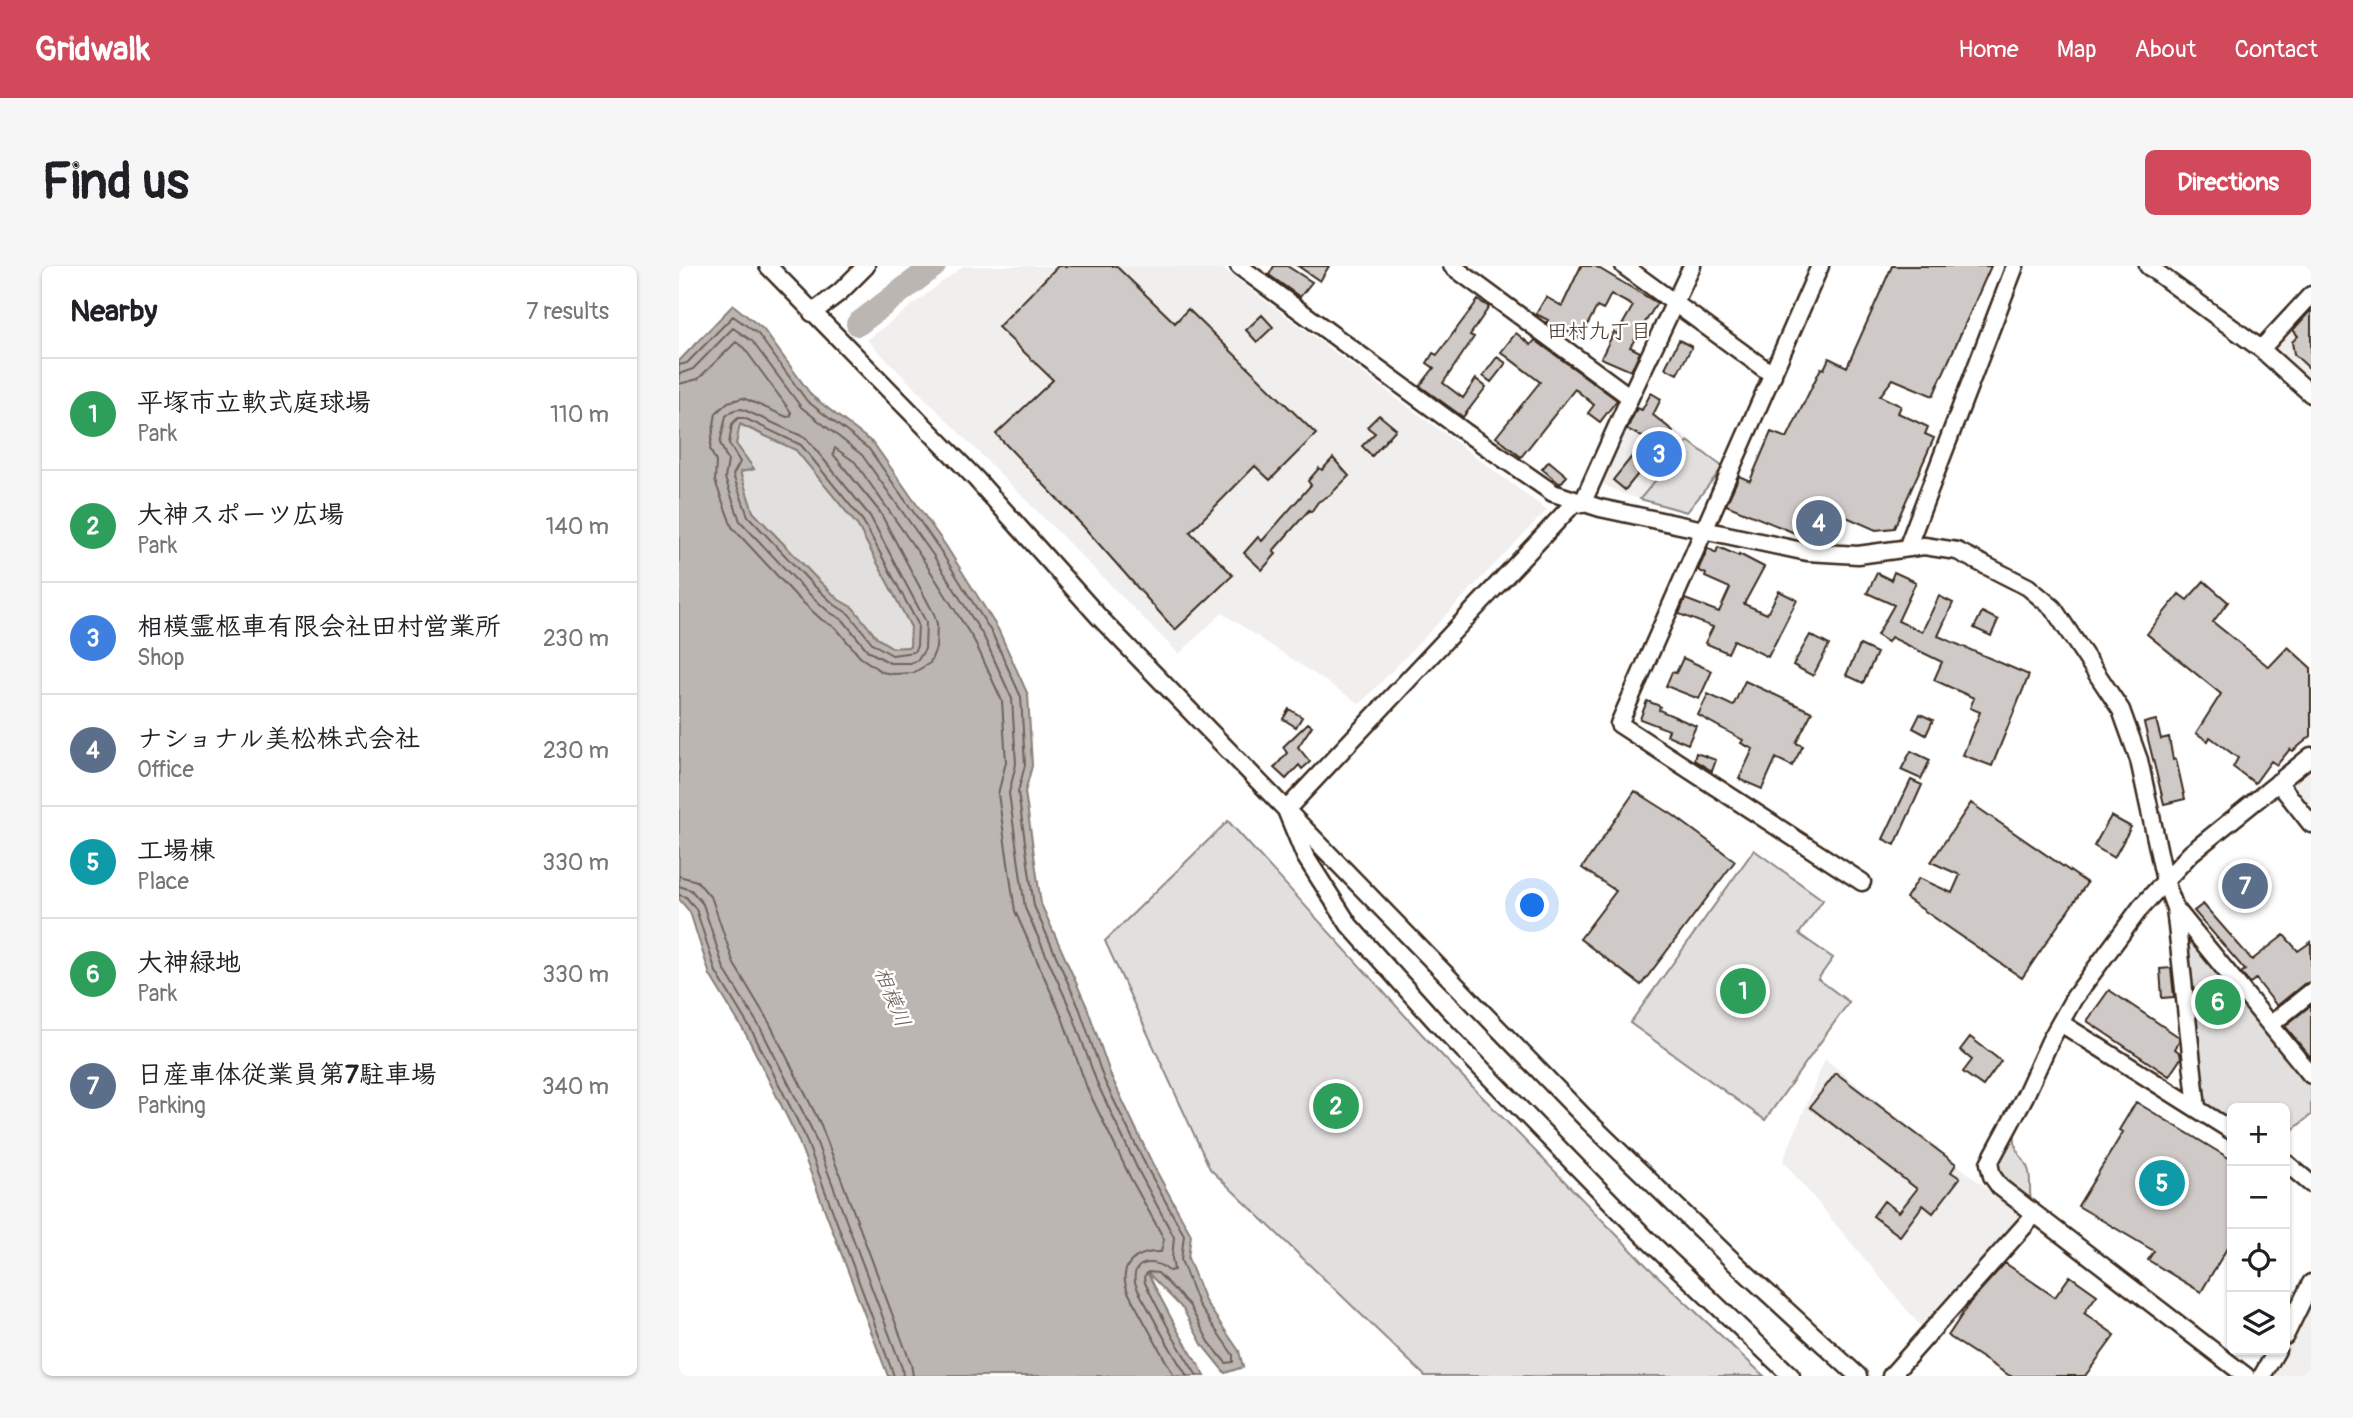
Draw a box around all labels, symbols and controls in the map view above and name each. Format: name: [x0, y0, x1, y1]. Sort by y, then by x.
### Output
text: Gridwalk: [35, 29, 150, 70]
text: Home: [1958, 35, 2019, 64]
text: Map: [2057, 35, 2097, 64]
text: About: [2135, 35, 2197, 64]
text: Contact: [2235, 35, 2318, 64]
button: Directions: [2145, 150, 2311, 215]
text: Find us: [42, 152, 189, 213]
text: Nearby: [70, 293, 157, 330]
text: 7 results: [526, 297, 609, 326]
district label: 田村九丁目: [1547, 318, 1652, 345]
text: 平塚市立軟式庭球場: [137, 387, 371, 419]
text: 1: [89, 400, 98, 429]
text: 110 m: [550, 400, 609, 429]
text: Park: [137, 419, 177, 448]
pin: 3: [1636, 428, 1682, 480]
pin: 4: [1796, 497, 1842, 549]
text: 大神スポーツ広場: [137, 499, 344, 531]
text: 2: [87, 512, 99, 541]
text: 140 m: [546, 512, 609, 541]
text: Park: [137, 531, 177, 560]
text: 相模霊柩車有限会社田村営業所: [137, 611, 501, 643]
text: 3: [87, 624, 99, 653]
text: 230 m: [543, 624, 609, 653]
text: Shop: [137, 643, 185, 672]
text: ナショナル美松株式会社: [137, 723, 420, 755]
text: 4: [86, 736, 100, 765]
text: 230 m: [543, 736, 609, 765]
text: Office: [137, 755, 194, 784]
text: 工場棟: [137, 835, 215, 867]
text: 5: [87, 848, 99, 877]
text: 330 m: [542, 848, 609, 877]
pin: 7: [2222, 860, 2268, 912]
text: Place: [137, 867, 189, 896]
your location: [1515, 888, 1549, 922]
text: 大神緑地: [137, 947, 241, 979]
text: 6: [86, 960, 100, 989]
text: 330 m: [542, 960, 609, 989]
water label: 相模川: [868, 963, 916, 1031]
pin: 1: [1720, 965, 1766, 1017]
pin: 6: [2195, 976, 2241, 1028]
text: Park: [137, 979, 177, 1008]
text: 日産車体従業員第7駐車場: [137, 1059, 437, 1091]
text: 7: [87, 1072, 99, 1101]
text: 340 m: [542, 1072, 609, 1101]
pin: 2: [1313, 1080, 1359, 1132]
text: Parking: [137, 1091, 206, 1120]
map controls: [2227, 1103, 2290, 1355]
button: +: [2227, 1103, 2290, 1166]
pin: 5: [2139, 1157, 2185, 1209]
button: −: [2227, 1166, 2290, 1229]
button: locate: [2227, 1229, 2290, 1292]
button: layers: [2227, 1292, 2290, 1355]

